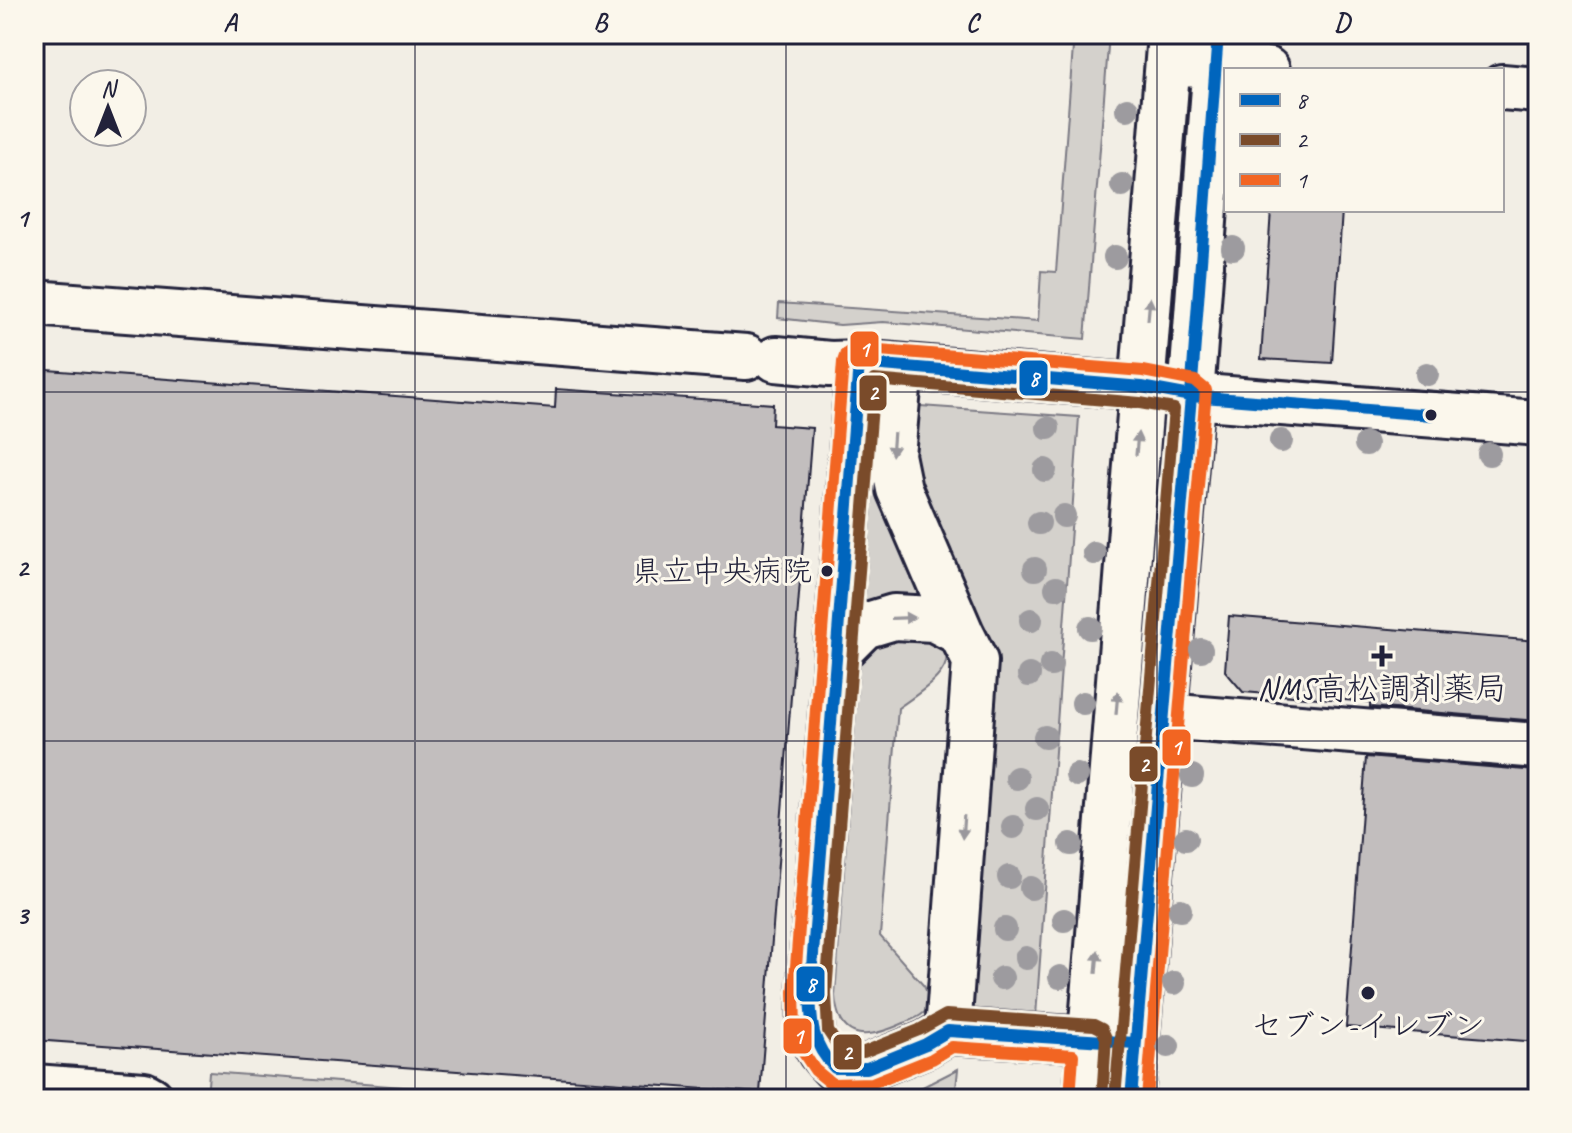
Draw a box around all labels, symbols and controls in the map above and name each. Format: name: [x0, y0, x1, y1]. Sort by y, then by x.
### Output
text: A: [223, 6, 238, 39]
text: B: [593, 6, 609, 39]
text: C: [966, 6, 982, 39]
text: D: [1334, 6, 1352, 39]
north arrow: [68, 68, 148, 148]
legend: [1224, 68, 1504, 212]
text: N: [101, 75, 118, 103]
text: 8: [1296, 85, 1309, 115]
text: 2: [1296, 125, 1309, 155]
text: 1: [1296, 165, 1308, 195]
text: 1: [16, 202, 31, 235]
one-way arrow: [1142, 296, 1155, 321]
line badge: 1: [849, 330, 880, 368]
text: 1: [859, 336, 871, 364]
line badge: 8: [1018, 359, 1049, 397]
text: 8: [1029, 365, 1042, 393]
line badge: 2: [858, 374, 888, 412]
text: 2: [868, 379, 880, 407]
unlabelled marker: [1423, 407, 1439, 423]
one-way arrow: [1131, 431, 1144, 456]
one-way arrow: [886, 432, 899, 457]
text: 2: [16, 551, 30, 584]
place label: 県立中央病院: [632, 552, 812, 590]
marker: 県立中央病院: [819, 563, 835, 579]
one-way arrow: [890, 612, 916, 625]
marker: NMS高松調剤薬局: [1373, 647, 1391, 665]
place label: NMS高松調剤薬局: [1257, 668, 1507, 709]
one-way arrow: [1111, 690, 1124, 715]
line badge: 1: [1161, 728, 1192, 767]
text: 1: [1171, 734, 1183, 762]
line badge: 2: [1128, 745, 1159, 783]
text: 2: [1139, 751, 1151, 779]
one-way arrow: [956, 815, 969, 840]
text: 3: [16, 899, 30, 932]
one-way arrow: [1091, 949, 1104, 974]
line badge: 8: [795, 965, 826, 1003]
text: 8: [806, 971, 819, 999]
marker: セブン-イレブン: [1359, 984, 1377, 1002]
place label: セブン-イレブン: [1251, 1005, 1485, 1046]
line badge: 1: [782, 1017, 813, 1055]
text: 1: [793, 1023, 805, 1051]
line badge: 2: [832, 1033, 863, 1071]
text: 2: [842, 1039, 854, 1067]

